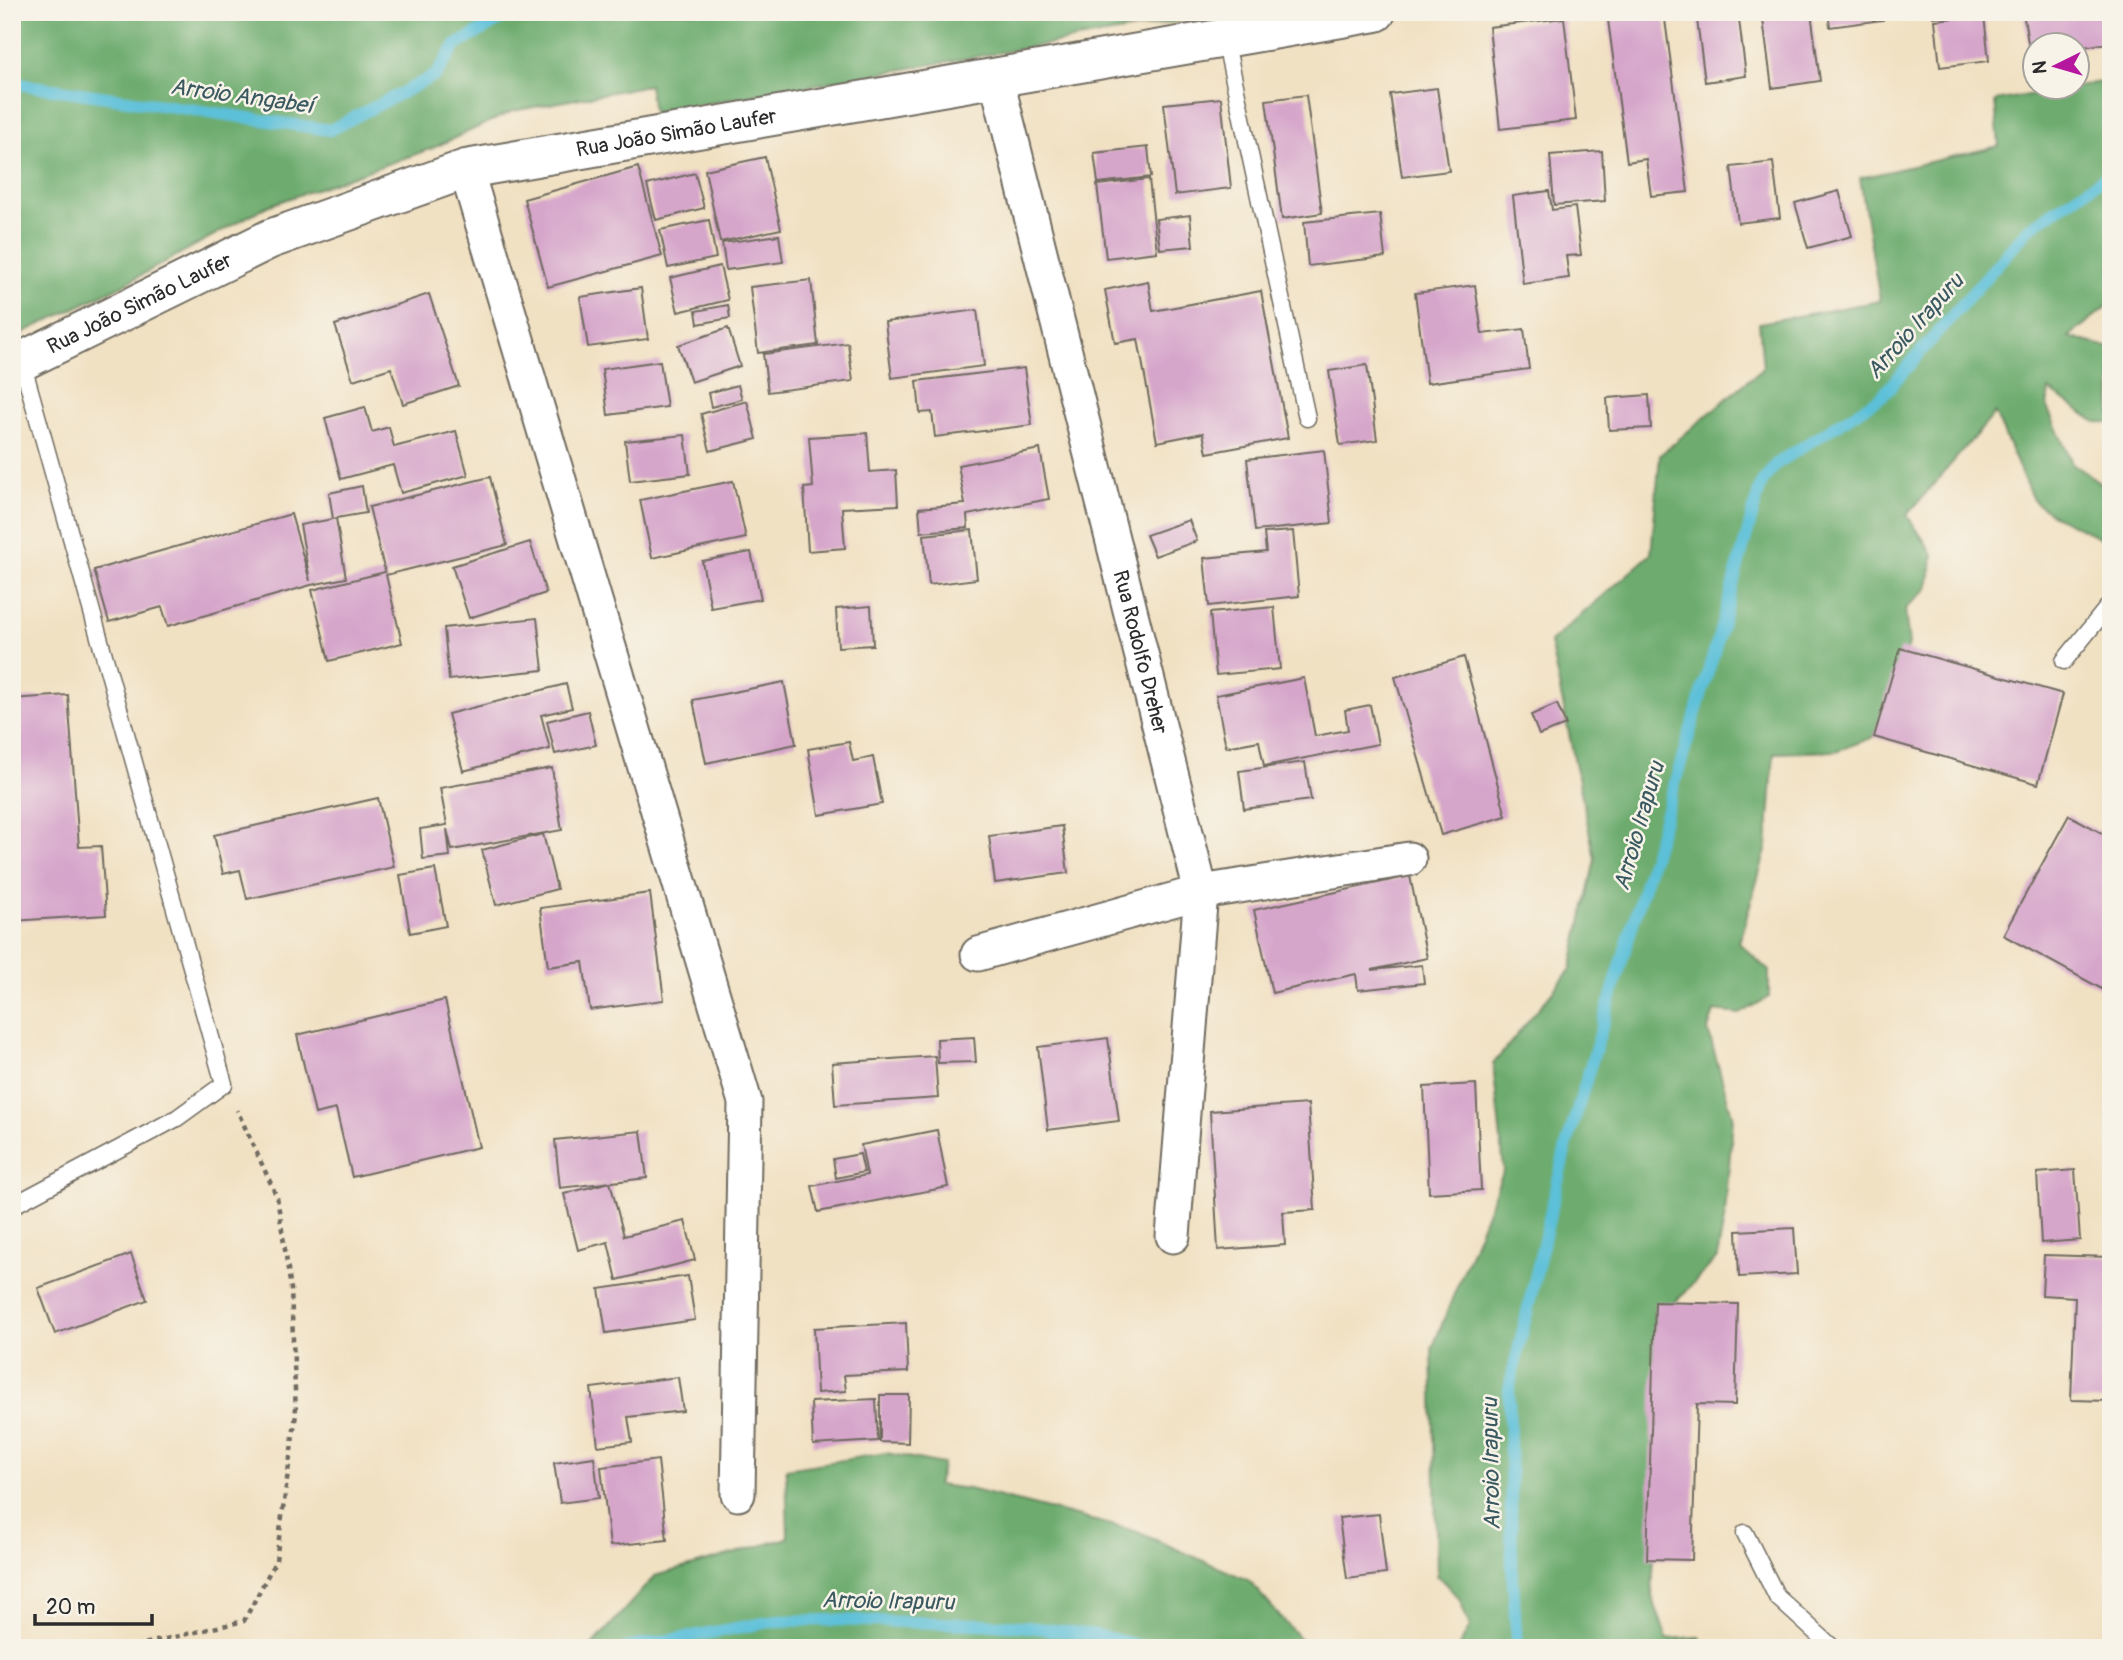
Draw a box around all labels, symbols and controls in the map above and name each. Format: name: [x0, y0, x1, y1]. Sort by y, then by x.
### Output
north arrow: [2022, 32, 2092, 102]
text: N: [2028, 60, 2053, 75]
water label: Arroio Angabeí: [169, 72, 320, 121]
street label: Rua João Simão Laufer: [574, 102, 779, 163]
street label: Rua João Simão Laufer: [42, 246, 237, 360]
water label: Arroio Irapuru: [1860, 266, 1971, 385]
street label: Rua Rodolfo Dreher: [1107, 567, 1174, 737]
water label: Arroio Irapuru: [1607, 757, 1672, 894]
water label: Arroio Irapuru: [1475, 1396, 1507, 1530]
scale bar: [35, 1583, 152, 1627]
water label: Arroio Irapuru: [822, 1585, 956, 1617]
text: 20 m: [46, 1594, 95, 1621]

